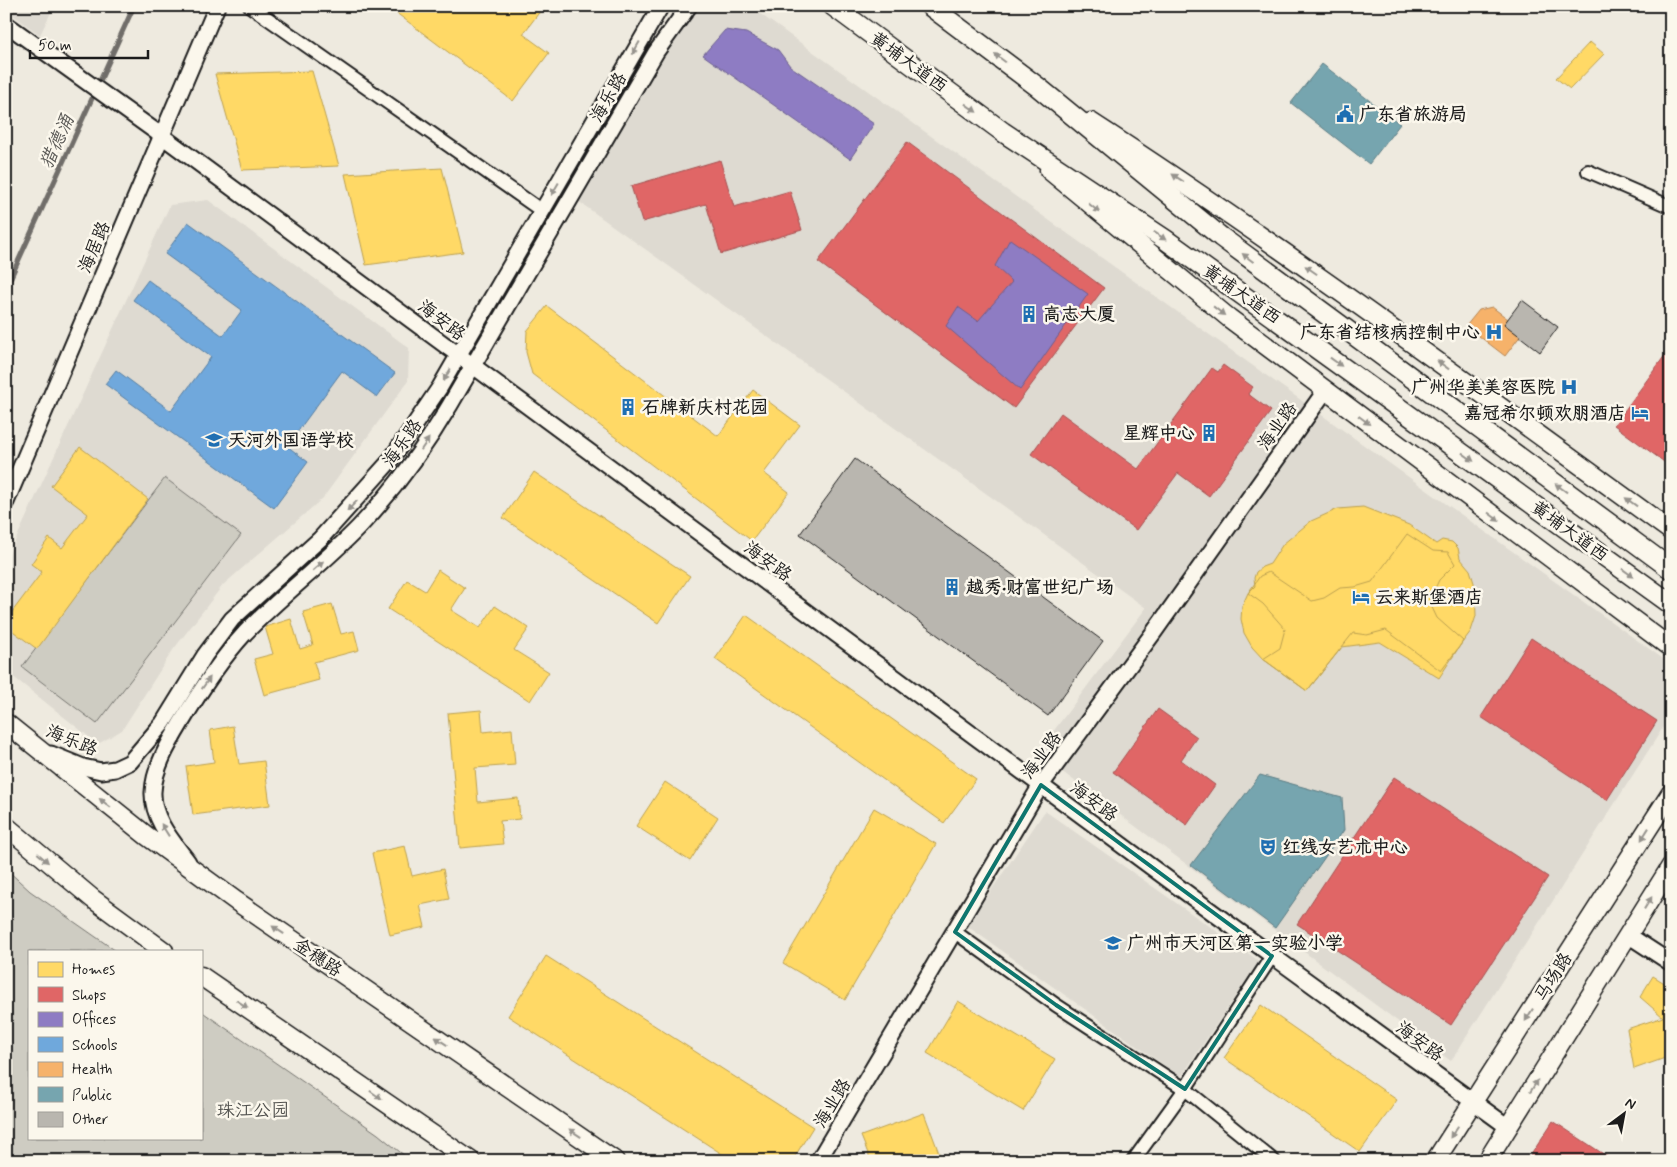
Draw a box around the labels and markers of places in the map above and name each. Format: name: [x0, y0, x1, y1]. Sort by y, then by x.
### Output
place label: 广东省旅游局: [1359, 103, 1467, 127]
public building icon: 广东省旅游局: [1335, 104, 1355, 124]
place label: 高志大厦: [1043, 303, 1115, 327]
building icon: 高志大厦: [1019, 304, 1039, 324]
place label: 广东省结核病控制中心: [1300, 321, 1480, 345]
hospital icon: 广东省结核病控制中心: [1484, 322, 1504, 342]
place label: 广州华美美容医院: [1411, 376, 1555, 400]
hospital icon: 广州华美美容医院: [1559, 377, 1579, 397]
place label: 石牌新庆村花园: [642, 396, 768, 420]
building icon: 石牌新庆村花园: [618, 397, 638, 417]
place label: 嘉冠希尔顿欢朋酒店: [1464, 402, 1626, 426]
hotel icon: 嘉冠希尔顿欢朋酒店: [1630, 403, 1650, 423]
place label: 星辉中心: [1123, 422, 1195, 446]
building icon: 星辉中心: [1199, 423, 1219, 443]
place label: 天河外国语学校: [228, 429, 354, 453]
school or university icon: 天河外国语学校: [204, 430, 224, 450]
place label: 越秀·财富世纪广场: [966, 576, 1114, 600]
building icon: 越秀·财富世纪广场: [942, 577, 962, 597]
place label: 云来斯堡酒店: [1375, 586, 1483, 610]
hotel icon: 云来斯堡酒店: [1351, 587, 1371, 607]
place label: 红线女艺术中心: [1282, 836, 1408, 860]
theatre icon: 红线女艺术中心: [1258, 837, 1278, 857]
place label: 广州市天河区第一实验小学: [1127, 932, 1343, 956]
school or university icon: 广州市天河区第一实验小学: [1103, 933, 1123, 953]

